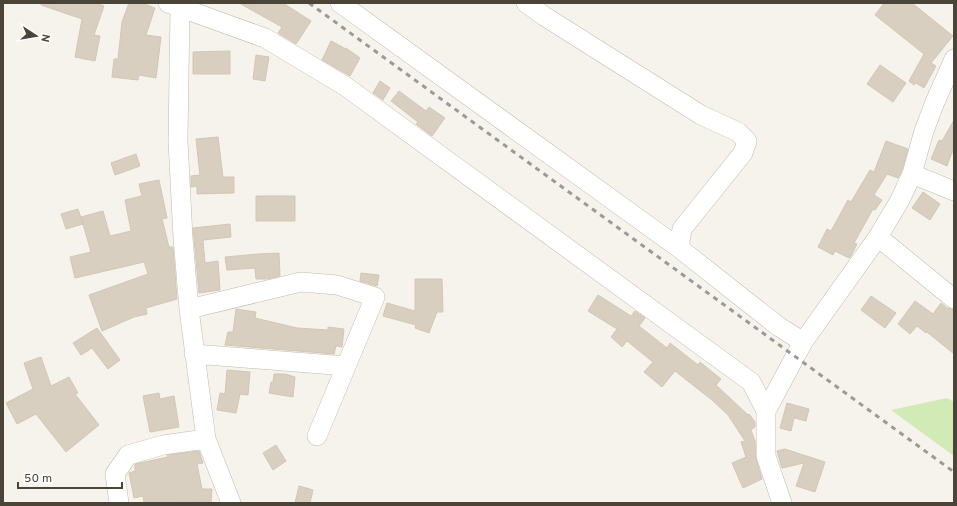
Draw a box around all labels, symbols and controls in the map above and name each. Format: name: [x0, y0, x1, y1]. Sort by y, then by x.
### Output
north arrow: [16, 16, 56, 56]
text: N: [37, 33, 52, 43]
scale bar: [18, 464, 122, 490]
text: 50 m: [24, 471, 52, 487]

